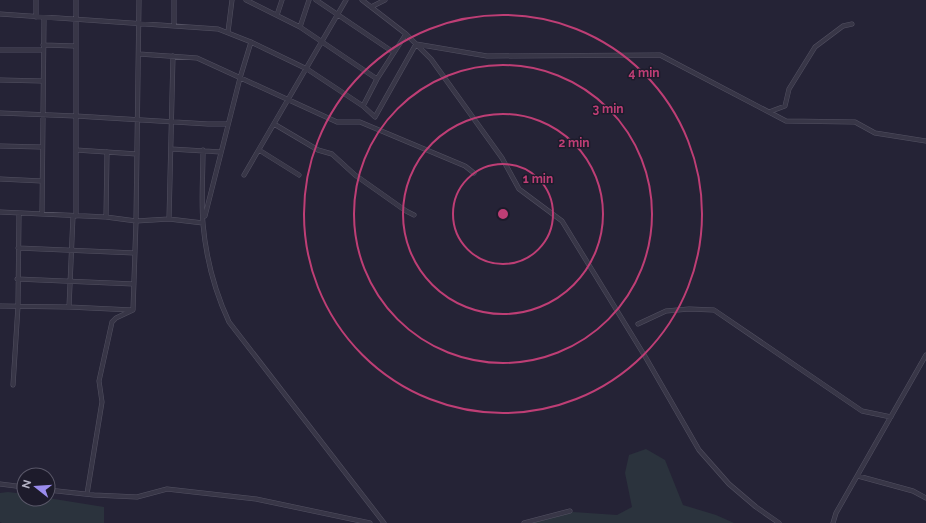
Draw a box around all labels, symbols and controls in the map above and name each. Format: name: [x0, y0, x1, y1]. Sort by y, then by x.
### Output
text: 4 min: [628, 66, 660, 80]
text: 3 min: [592, 102, 624, 116]
text: 2 min: [558, 136, 590, 150]
text: 1 min: [523, 172, 553, 186]
centre of rings: [496, 207, 510, 221]
north arrow: [16, 467, 56, 507]
text: N: [19, 478, 34, 490]

